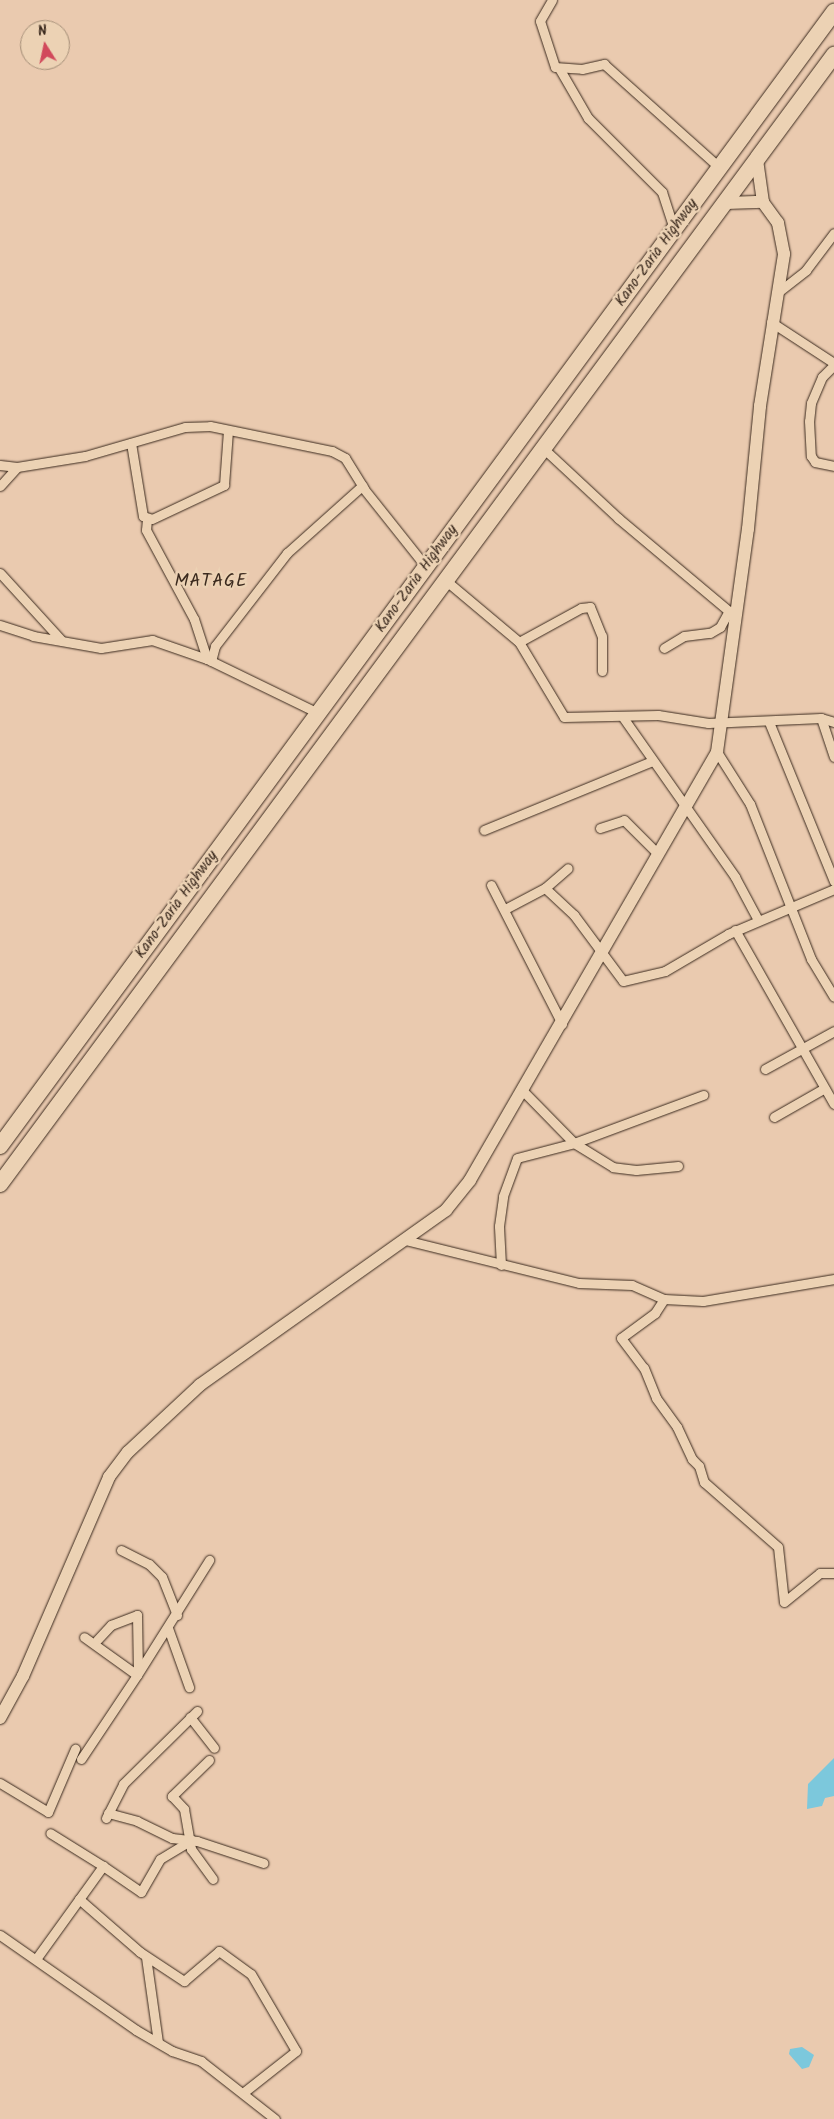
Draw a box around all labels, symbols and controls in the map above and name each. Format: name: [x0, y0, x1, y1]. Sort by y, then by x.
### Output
north arrow: [20, 20, 70, 70]
text: N: [36, 20, 49, 43]
street label: Kano-Zaria Highway: [612, 196, 702, 310]
street label: Kano-Zaria Highway: [372, 522, 462, 636]
district label: MATAGE: [174, 571, 248, 593]
street label: Kano-Zaria Highway: [132, 848, 222, 962]

